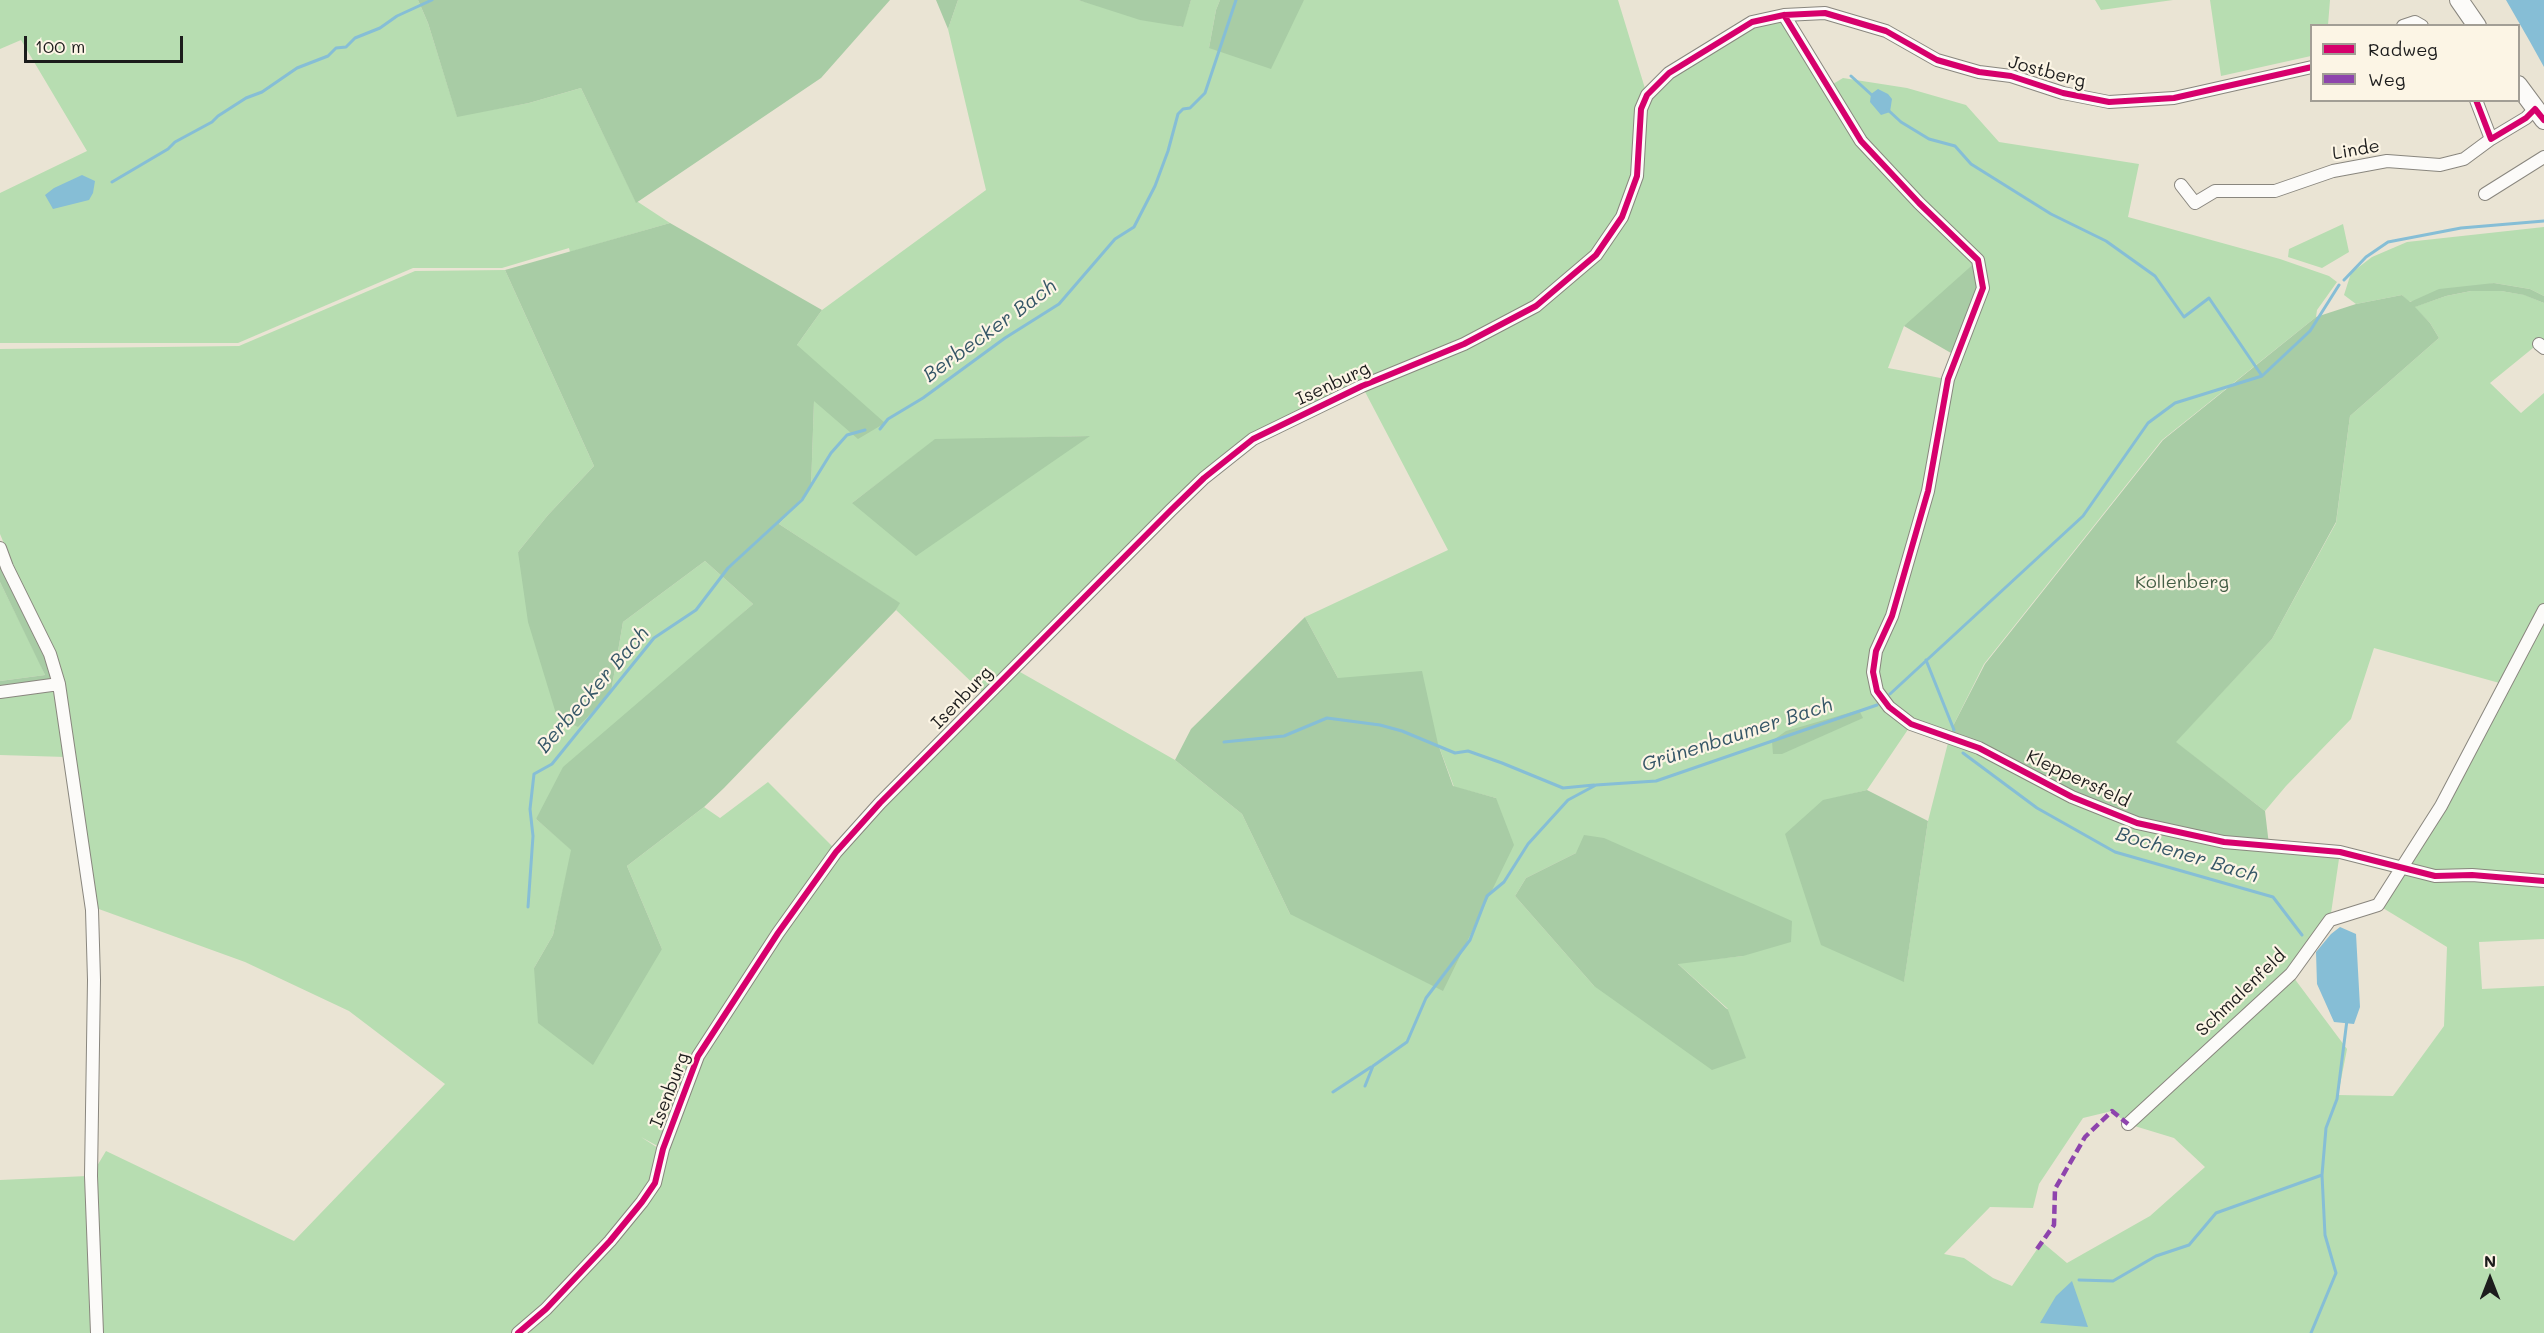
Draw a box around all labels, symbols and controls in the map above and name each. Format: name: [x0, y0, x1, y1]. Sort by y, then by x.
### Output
scale bar: [27, 24, 186, 62]
legend: [2310, 24, 2520, 102]
text: 100 m: [35, 34, 85, 58]
text: Radweg: [2368, 37, 2438, 61]
street label: Jostberg: [2006, 51, 2088, 93]
text: Weg: [2368, 67, 2405, 91]
street label: Linde: [2331, 135, 2381, 165]
water label: Berbecker Bach: [919, 275, 1061, 387]
street label: Isenburg: [1293, 358, 1373, 410]
park label: Kollenberg: [2135, 571, 2229, 593]
water label: Berbecker Bach: [532, 622, 654, 758]
street label: Isenburg: [927, 662, 997, 734]
water label: Grünenbaumer Bach: [1639, 693, 1835, 777]
street label: Kleppersfeld: [2023, 746, 2133, 812]
water label: Bochener Bach: [2113, 822, 2261, 888]
street label: Schmalenfeld: [2192, 945, 2290, 1041]
street label: Isenburg: [646, 1049, 694, 1131]
north arrow: [2460, 1249, 2520, 1309]
text: N: [2484, 1250, 2496, 1271]

